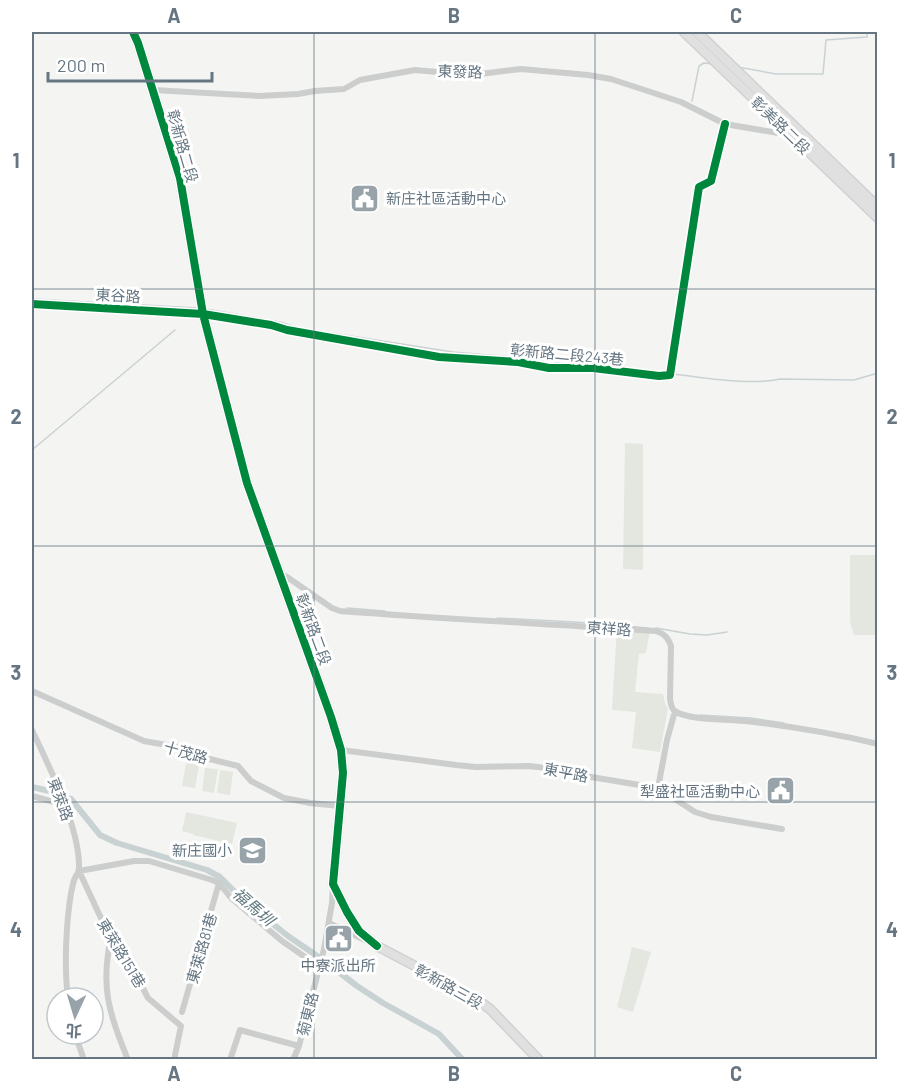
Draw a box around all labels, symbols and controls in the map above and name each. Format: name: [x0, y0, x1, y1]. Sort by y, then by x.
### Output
text: A: [167, 3, 181, 27]
text: B: [448, 3, 460, 27]
text: C: [730, 3, 742, 27]
scale bar: [48, 45, 212, 83]
text: 200 m: [57, 54, 105, 76]
street label: 東發路: [437, 61, 483, 81]
street label: 彰美路二段: [748, 92, 814, 158]
street label: 彰新路二段: [164, 107, 202, 185]
text: 1: [12, 148, 20, 172]
text: 1: [888, 148, 896, 172]
public building icon: 新庄社區活動中心: [349, 182, 381, 214]
place label: 新庄社區活動中心: [386, 189, 506, 207]
street label: 東谷路: [95, 285, 141, 305]
street label: 彰新路二段243巷: [509, 340, 625, 368]
text: 2: [10, 404, 22, 428]
text: 2: [886, 404, 898, 428]
street label: 彰新路二段: [293, 591, 335, 667]
street label: 東祥路: [586, 617, 632, 639]
text: 3: [11, 660, 21, 684]
text: 3: [887, 660, 897, 684]
street label: 十茂路: [162, 737, 210, 767]
street label: 東平路: [542, 759, 590, 785]
street label: 東萊路: [45, 775, 77, 823]
public building icon: 犁盛社區活動中心: [765, 775, 797, 807]
place label: 犁盛社區活動中心: [640, 782, 760, 800]
school or university icon: 新庄國小: [237, 834, 269, 866]
place label: 新庄國小: [172, 841, 232, 859]
water label: 福馬圳: [230, 883, 280, 930]
street label: 東萊路81巷: [182, 911, 220, 985]
street label: 東萊路151巷: [94, 915, 150, 991]
text: 4: [10, 917, 22, 941]
text: 4: [886, 917, 898, 941]
public building icon: 中寮派出所: [322, 922, 354, 954]
place label: 中寮派出所: [300, 956, 376, 974]
street label: 彰新路三段: [412, 960, 486, 1012]
north arrow: [45, 986, 105, 1046]
street label: 菊東路: [293, 990, 321, 1038]
text: 北: [65, 1021, 83, 1041]
text: A: [167, 1061, 181, 1085]
text: B: [448, 1061, 460, 1085]
text: C: [730, 1061, 742, 1085]

